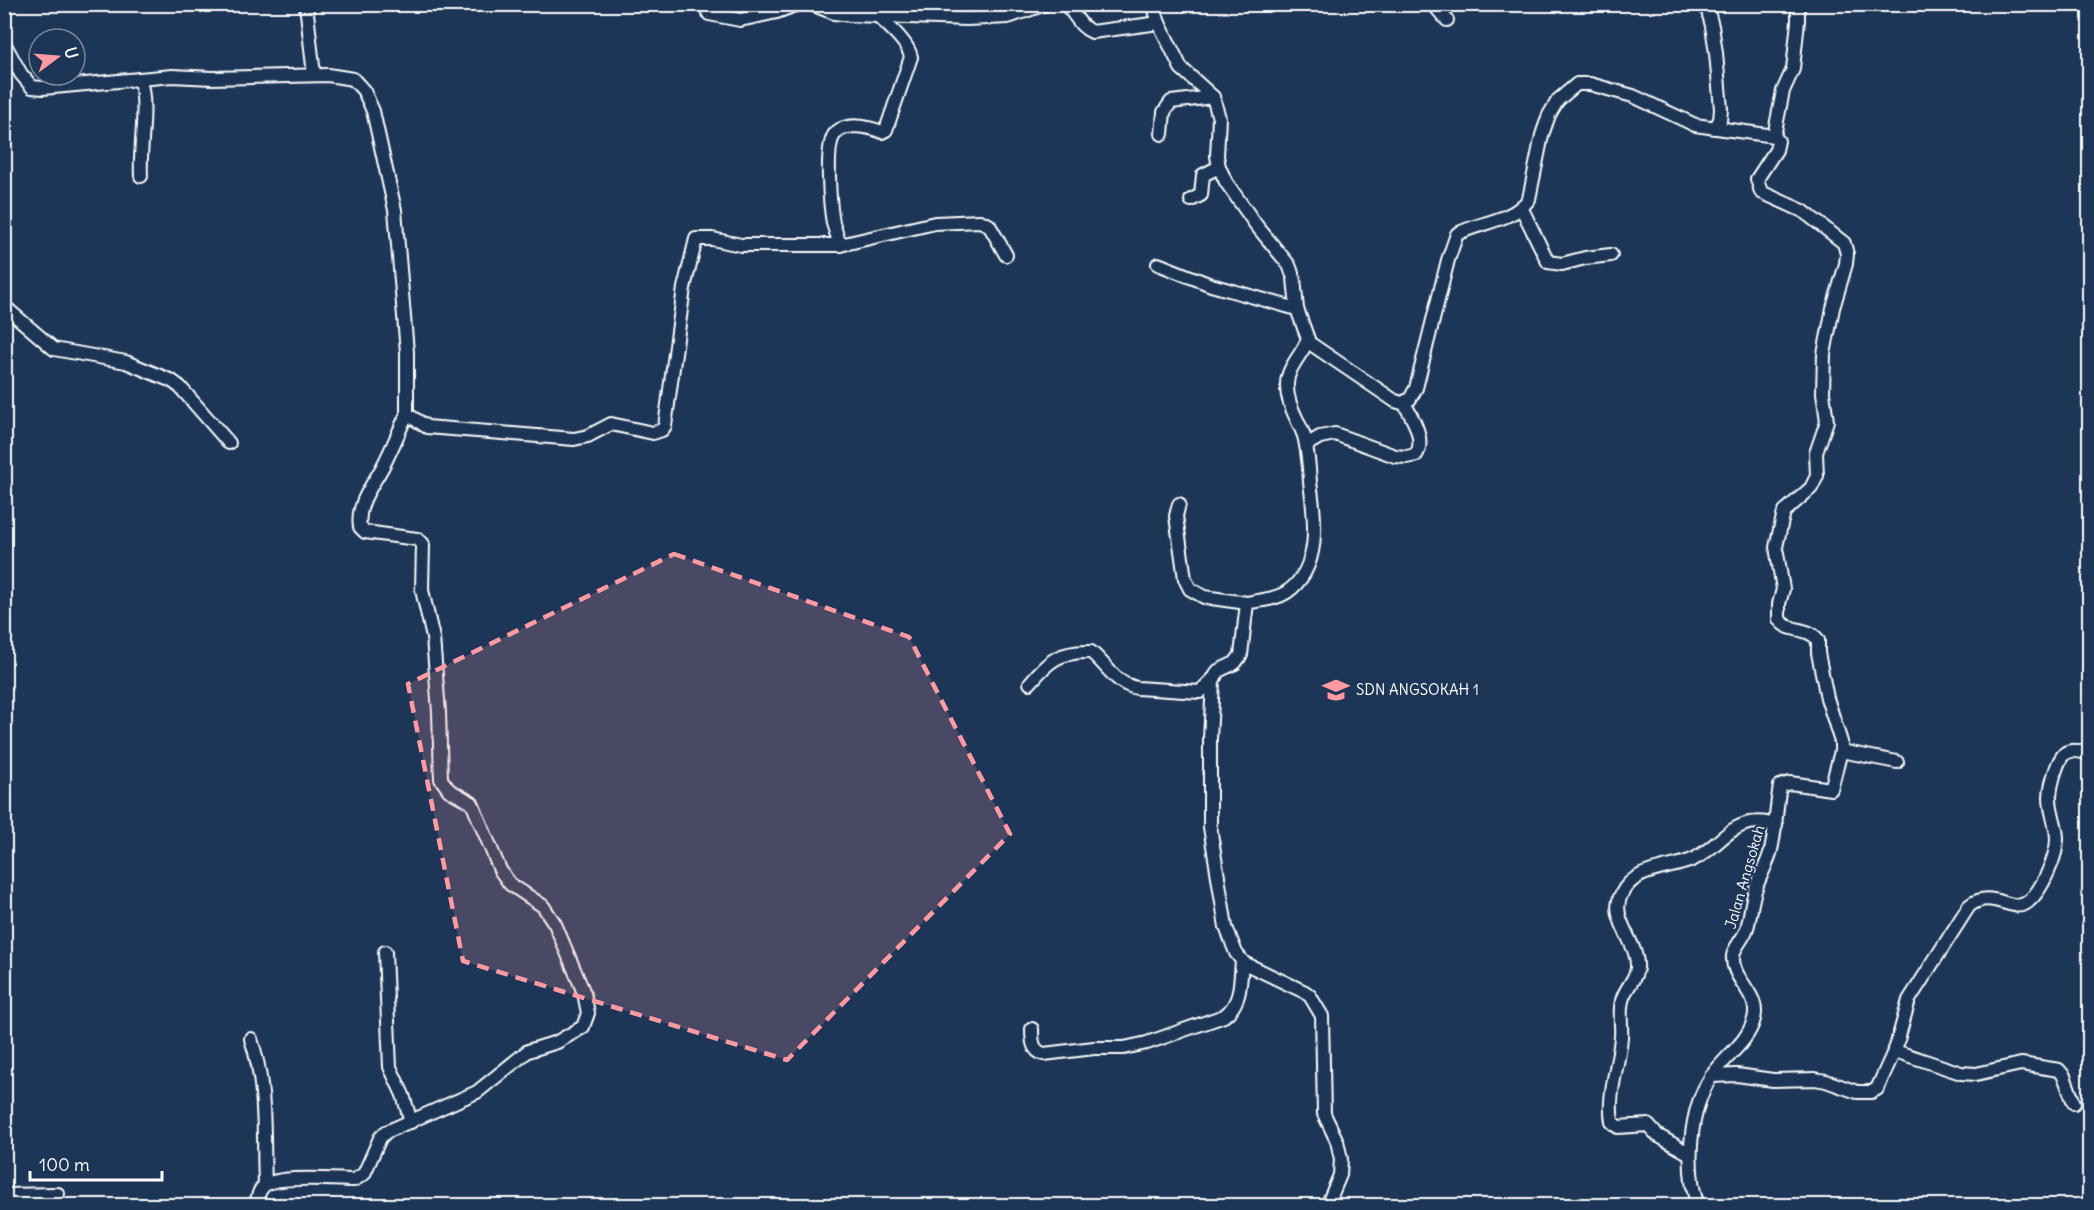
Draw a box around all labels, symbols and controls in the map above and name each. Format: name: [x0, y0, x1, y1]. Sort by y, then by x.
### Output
north arrow: [27, 27, 87, 87]
text: U: [60, 45, 83, 61]
school or university icon: SDN ANGSOKAH 1: [1321, 675, 1351, 705]
place label: SDN ANGSOKAH 1: [1356, 680, 1479, 699]
street label: Jalan Angsokah: [1721, 822, 1768, 931]
scale bar: [30, 1144, 162, 1182]
text: 100 m: [39, 1153, 90, 1176]

